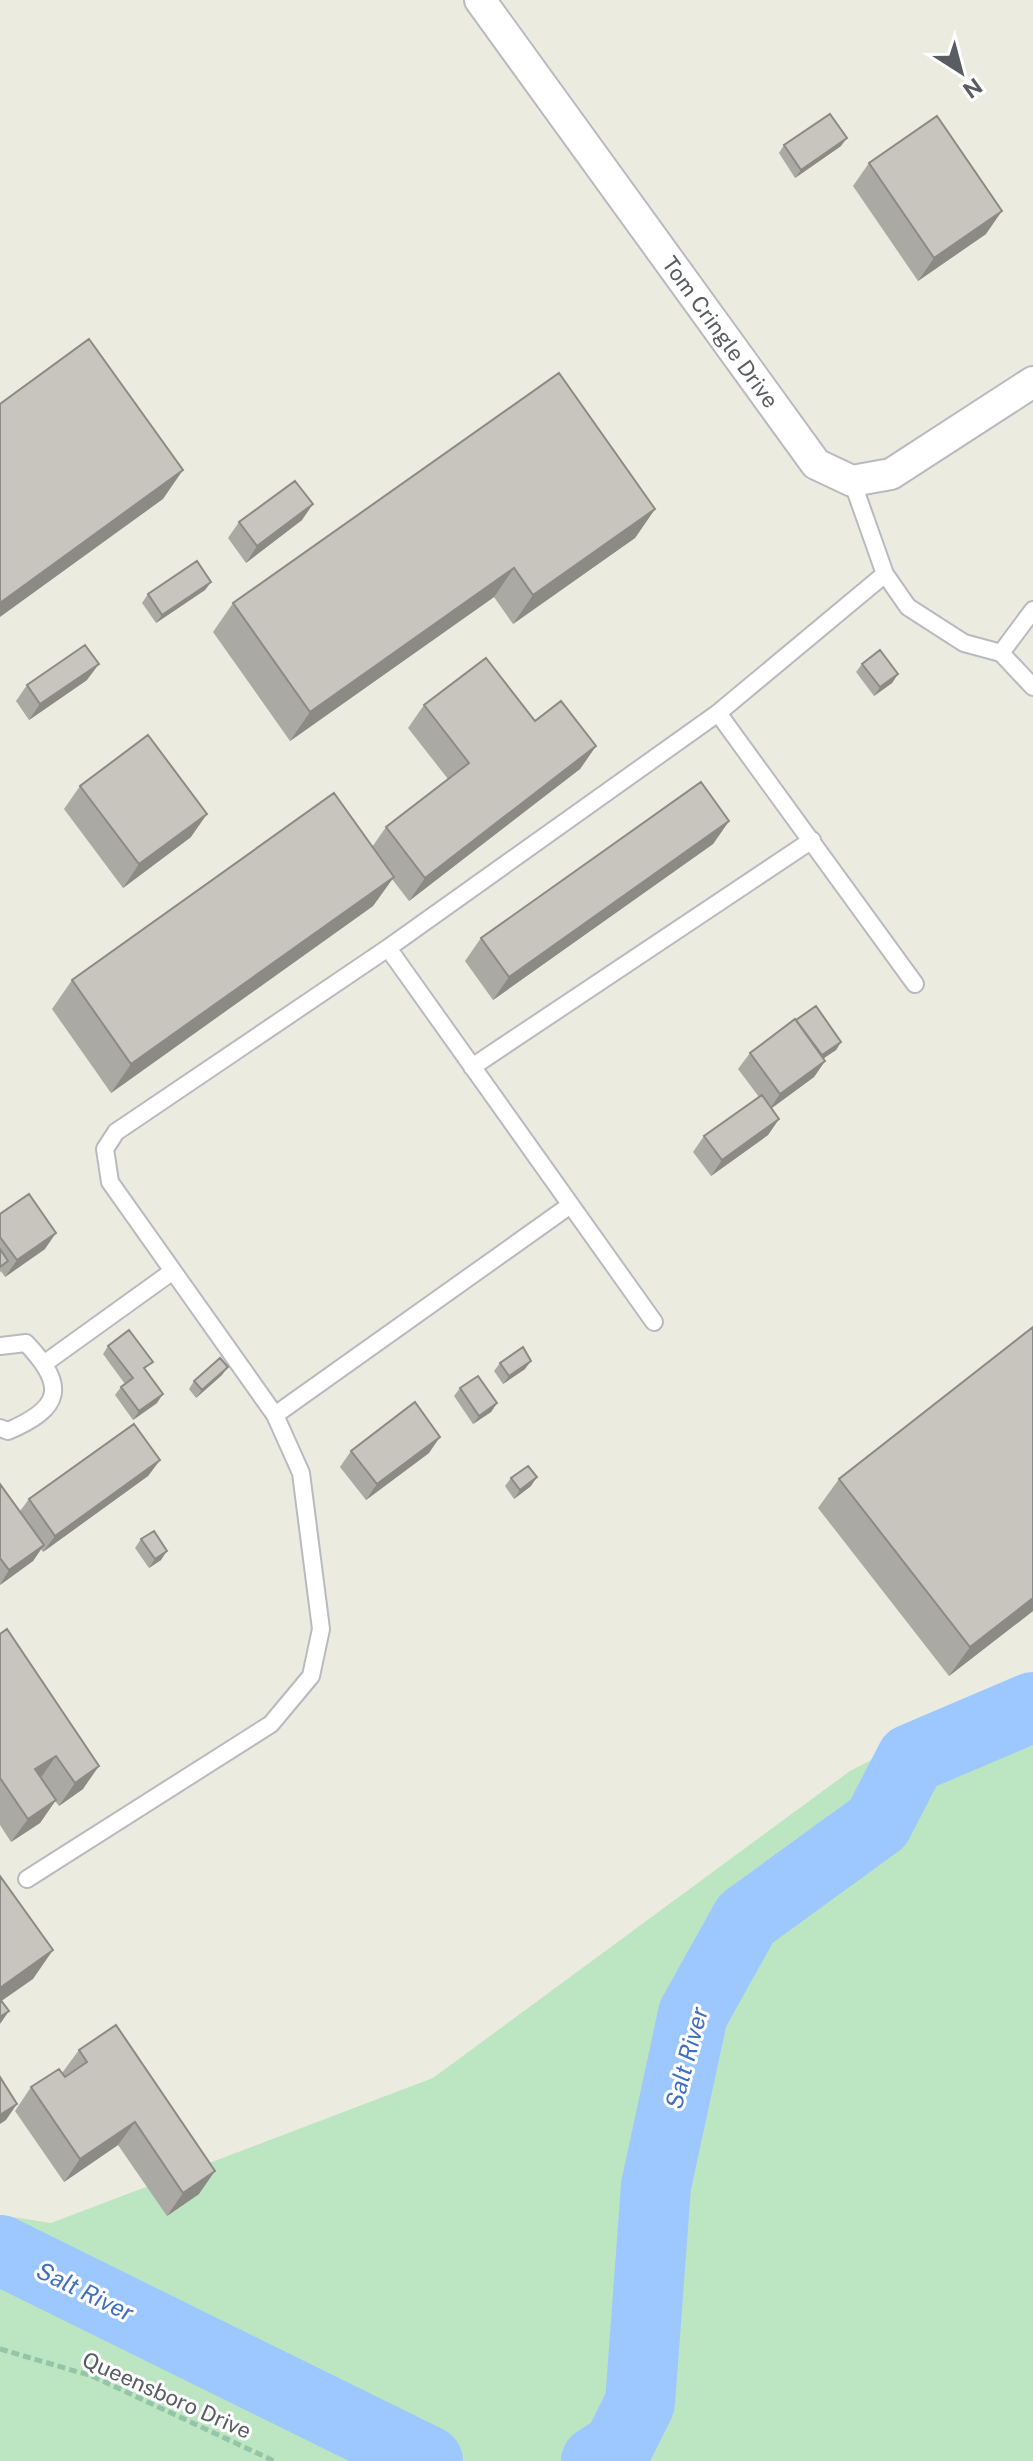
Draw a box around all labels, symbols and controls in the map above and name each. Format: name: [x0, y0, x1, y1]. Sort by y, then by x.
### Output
north arrow: [921, 32, 1001, 112]
text: N: [958, 73, 987, 104]
street label: Tom Cringle Drive: [657, 251, 784, 413]
water label: Salt River: [659, 2003, 713, 2112]
water label: Salt River: [32, 2256, 139, 2327]
street label: Queensboro Drive: [79, 2346, 255, 2444]

